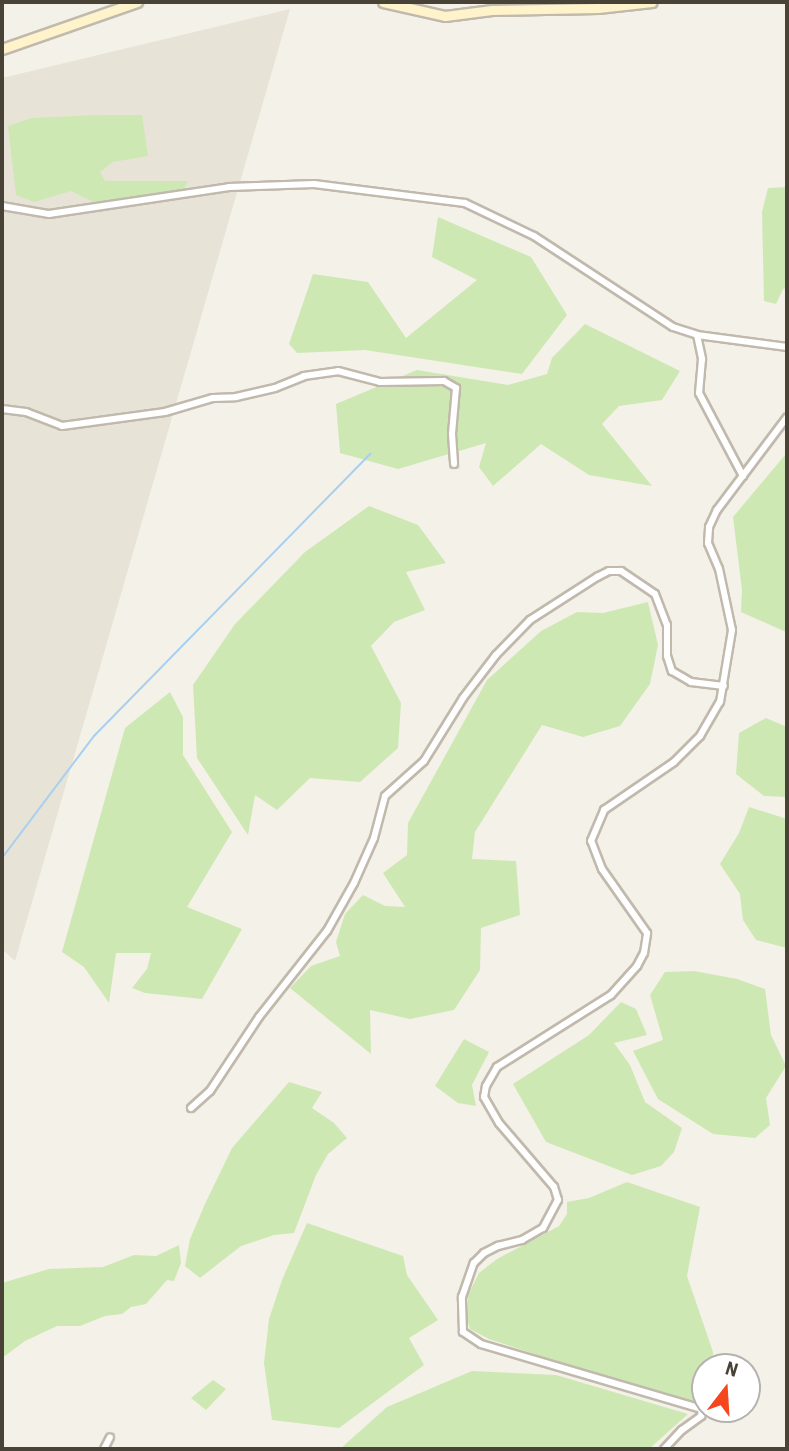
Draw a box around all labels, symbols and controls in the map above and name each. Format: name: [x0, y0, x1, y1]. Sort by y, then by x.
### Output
north arrow: [691, 1353, 761, 1423]
text: N: [723, 1357, 741, 1382]

